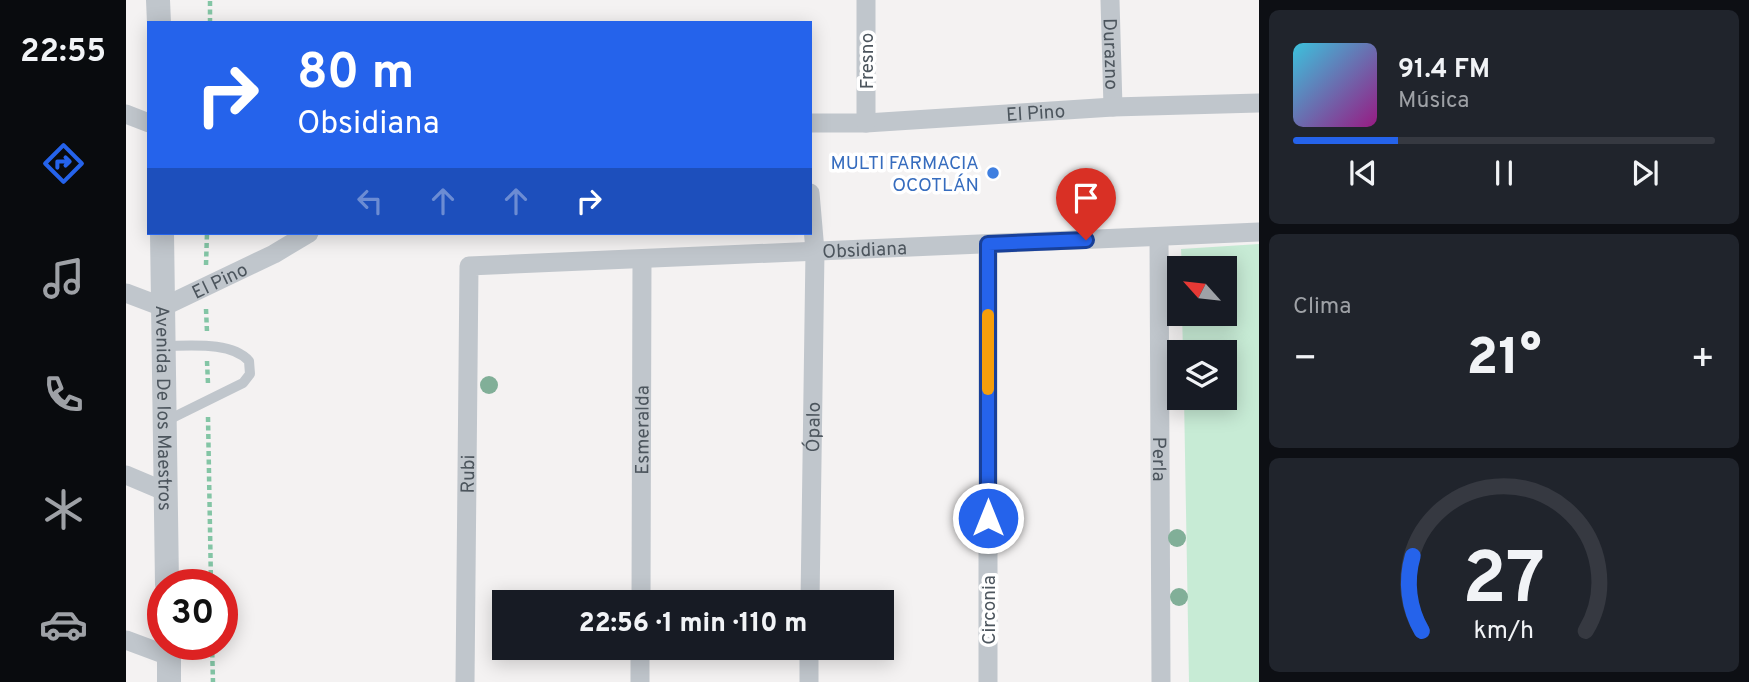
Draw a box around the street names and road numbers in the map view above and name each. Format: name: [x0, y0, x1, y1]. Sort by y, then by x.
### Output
street label: Durazno: [1097, 18, 1123, 90]
street label: Fresno: [856, 33, 880, 89]
street label: El Pino: [1005, 100, 1066, 128]
street label: Obsidiana: [822, 237, 908, 265]
street label: El Pino: [188, 258, 252, 305]
street label: Avenida De los Maestros: [149, 305, 176, 511]
street label: Esmeralda: [631, 385, 656, 475]
street label: Ópalo: [801, 402, 827, 452]
street label: Perla: [1146, 437, 1170, 481]
street label: Rubi: [457, 455, 481, 493]
street label: Circonia: [978, 575, 1002, 645]

